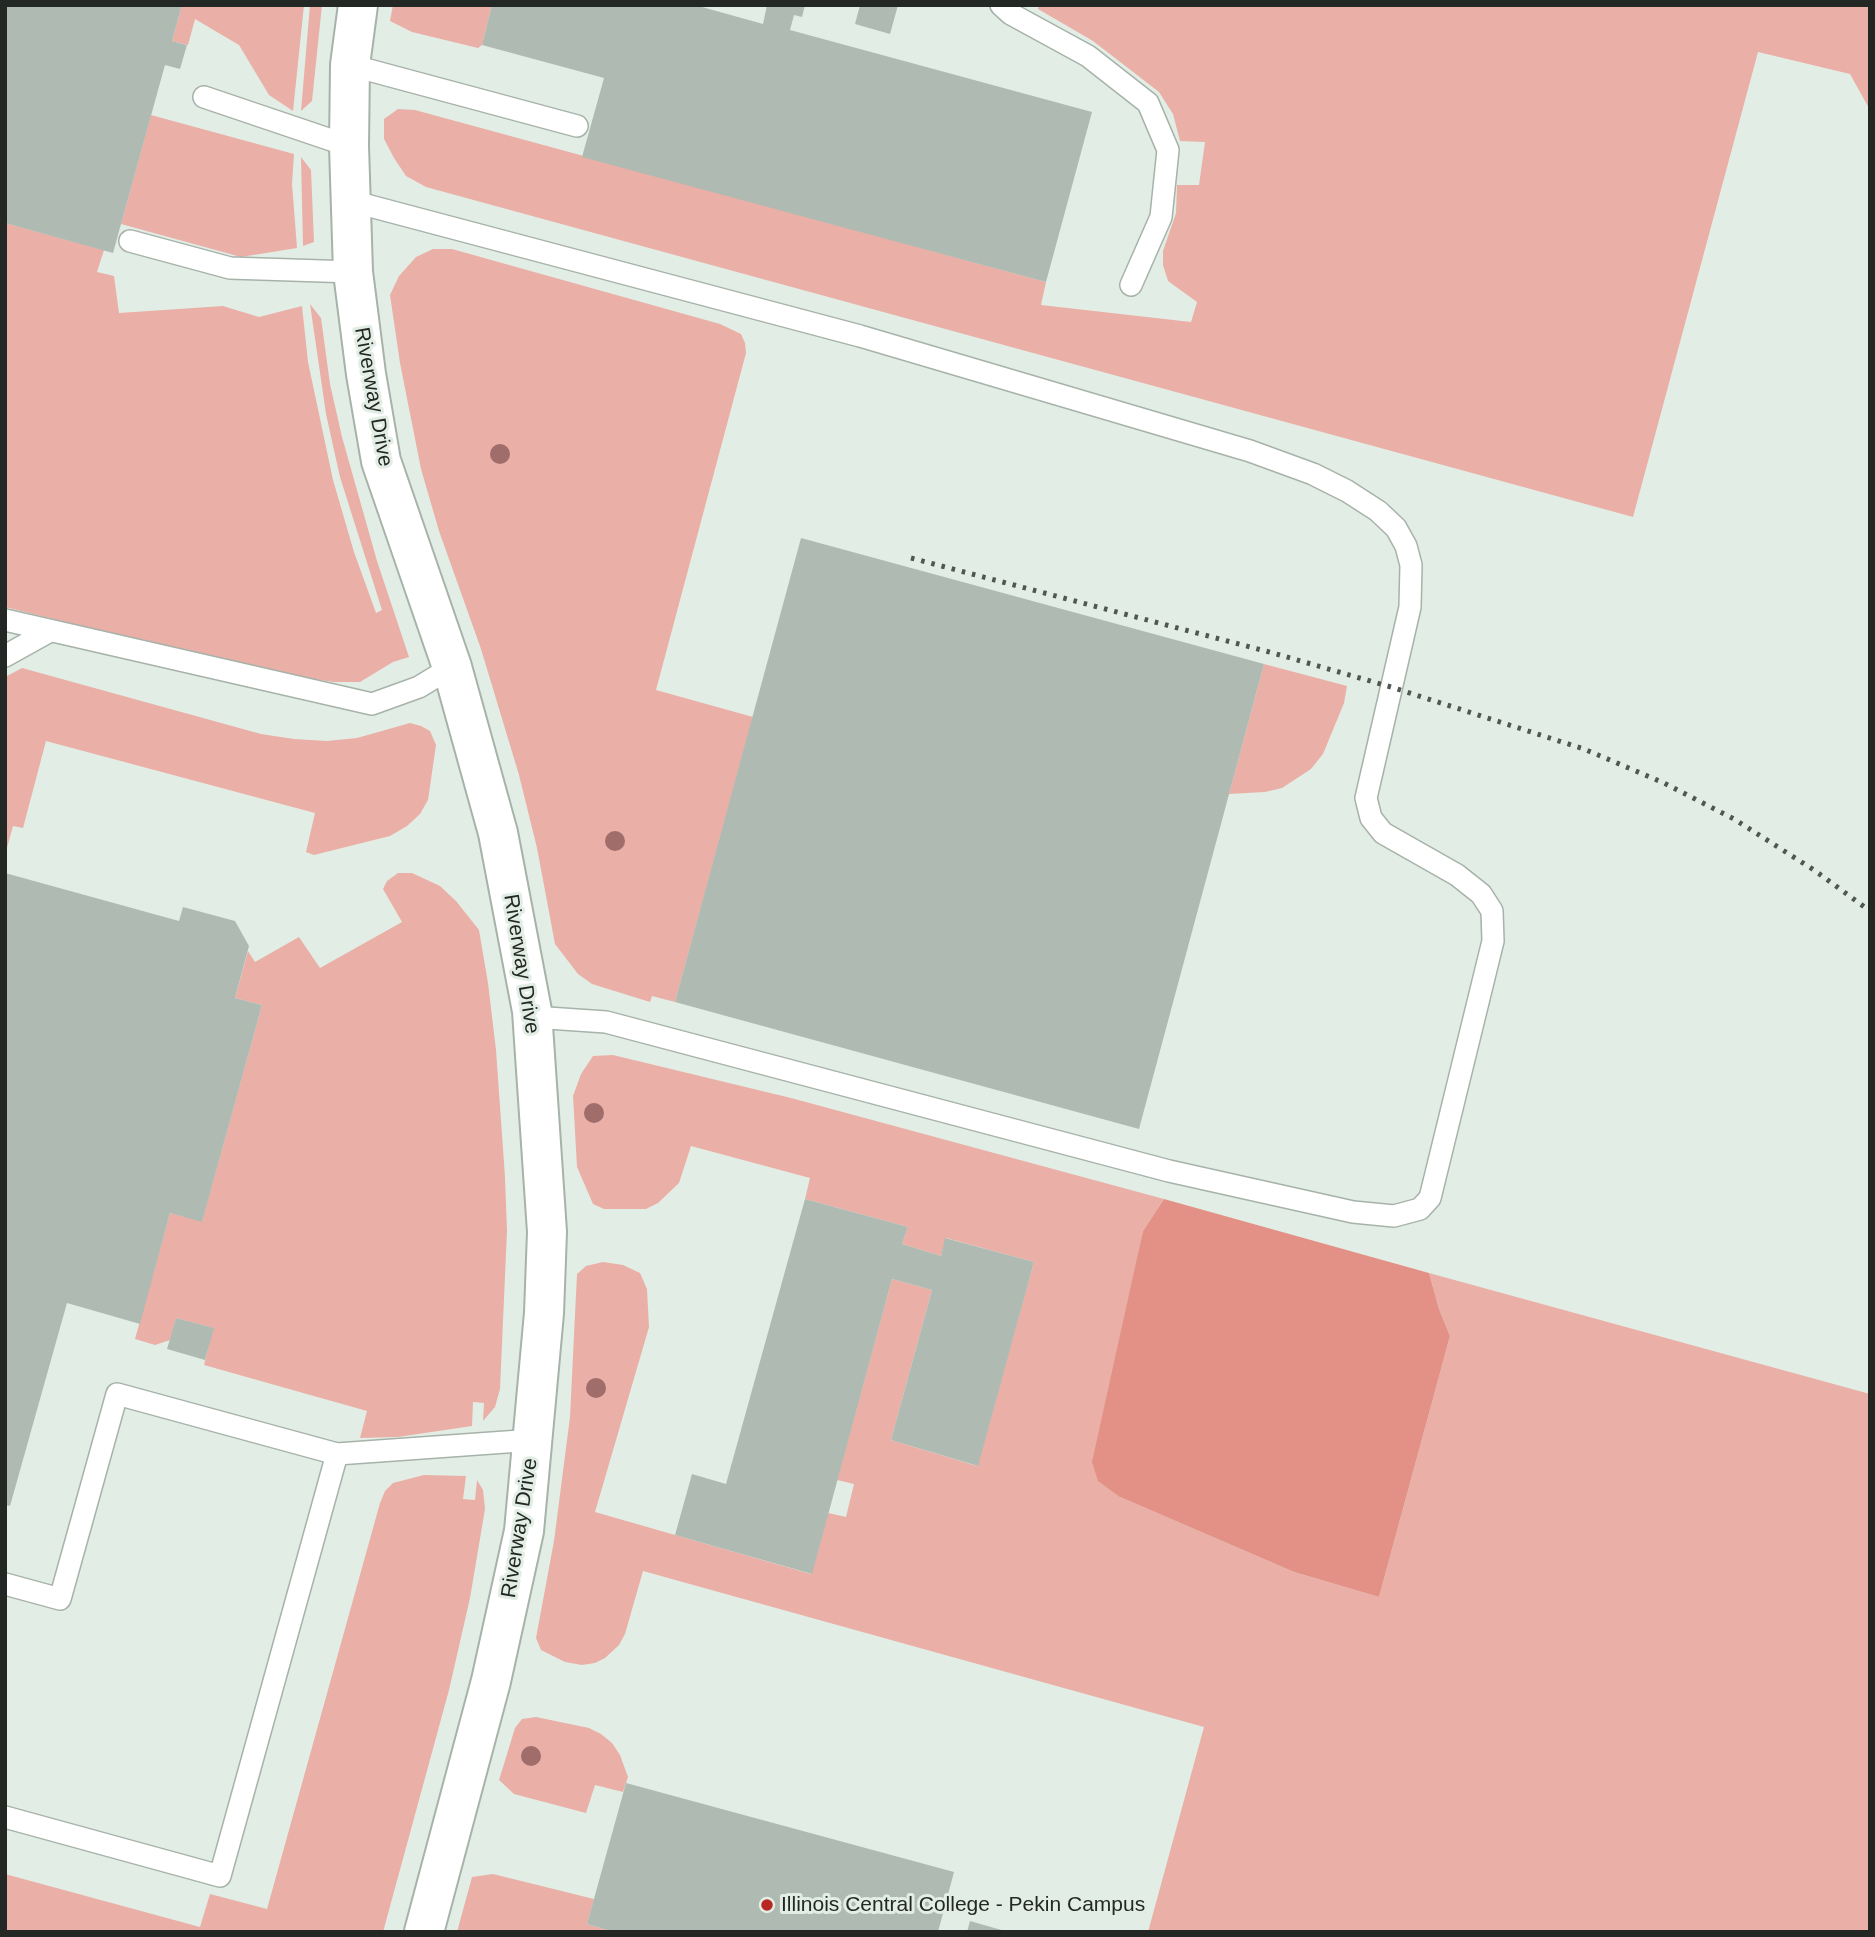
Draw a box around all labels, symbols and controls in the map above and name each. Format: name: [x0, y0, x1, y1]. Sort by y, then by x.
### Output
street label: Riverway Drive: [348, 325, 398, 469]
street label: Riverway Drive: [498, 892, 544, 1036]
street label: Riverway Drive: [497, 1456, 543, 1600]
place label: Illinois Central College - Pekin Campus: [781, 1892, 1145, 1918]
marker: Illinois Central College - Pekin Campus: [759, 1897, 775, 1913]

